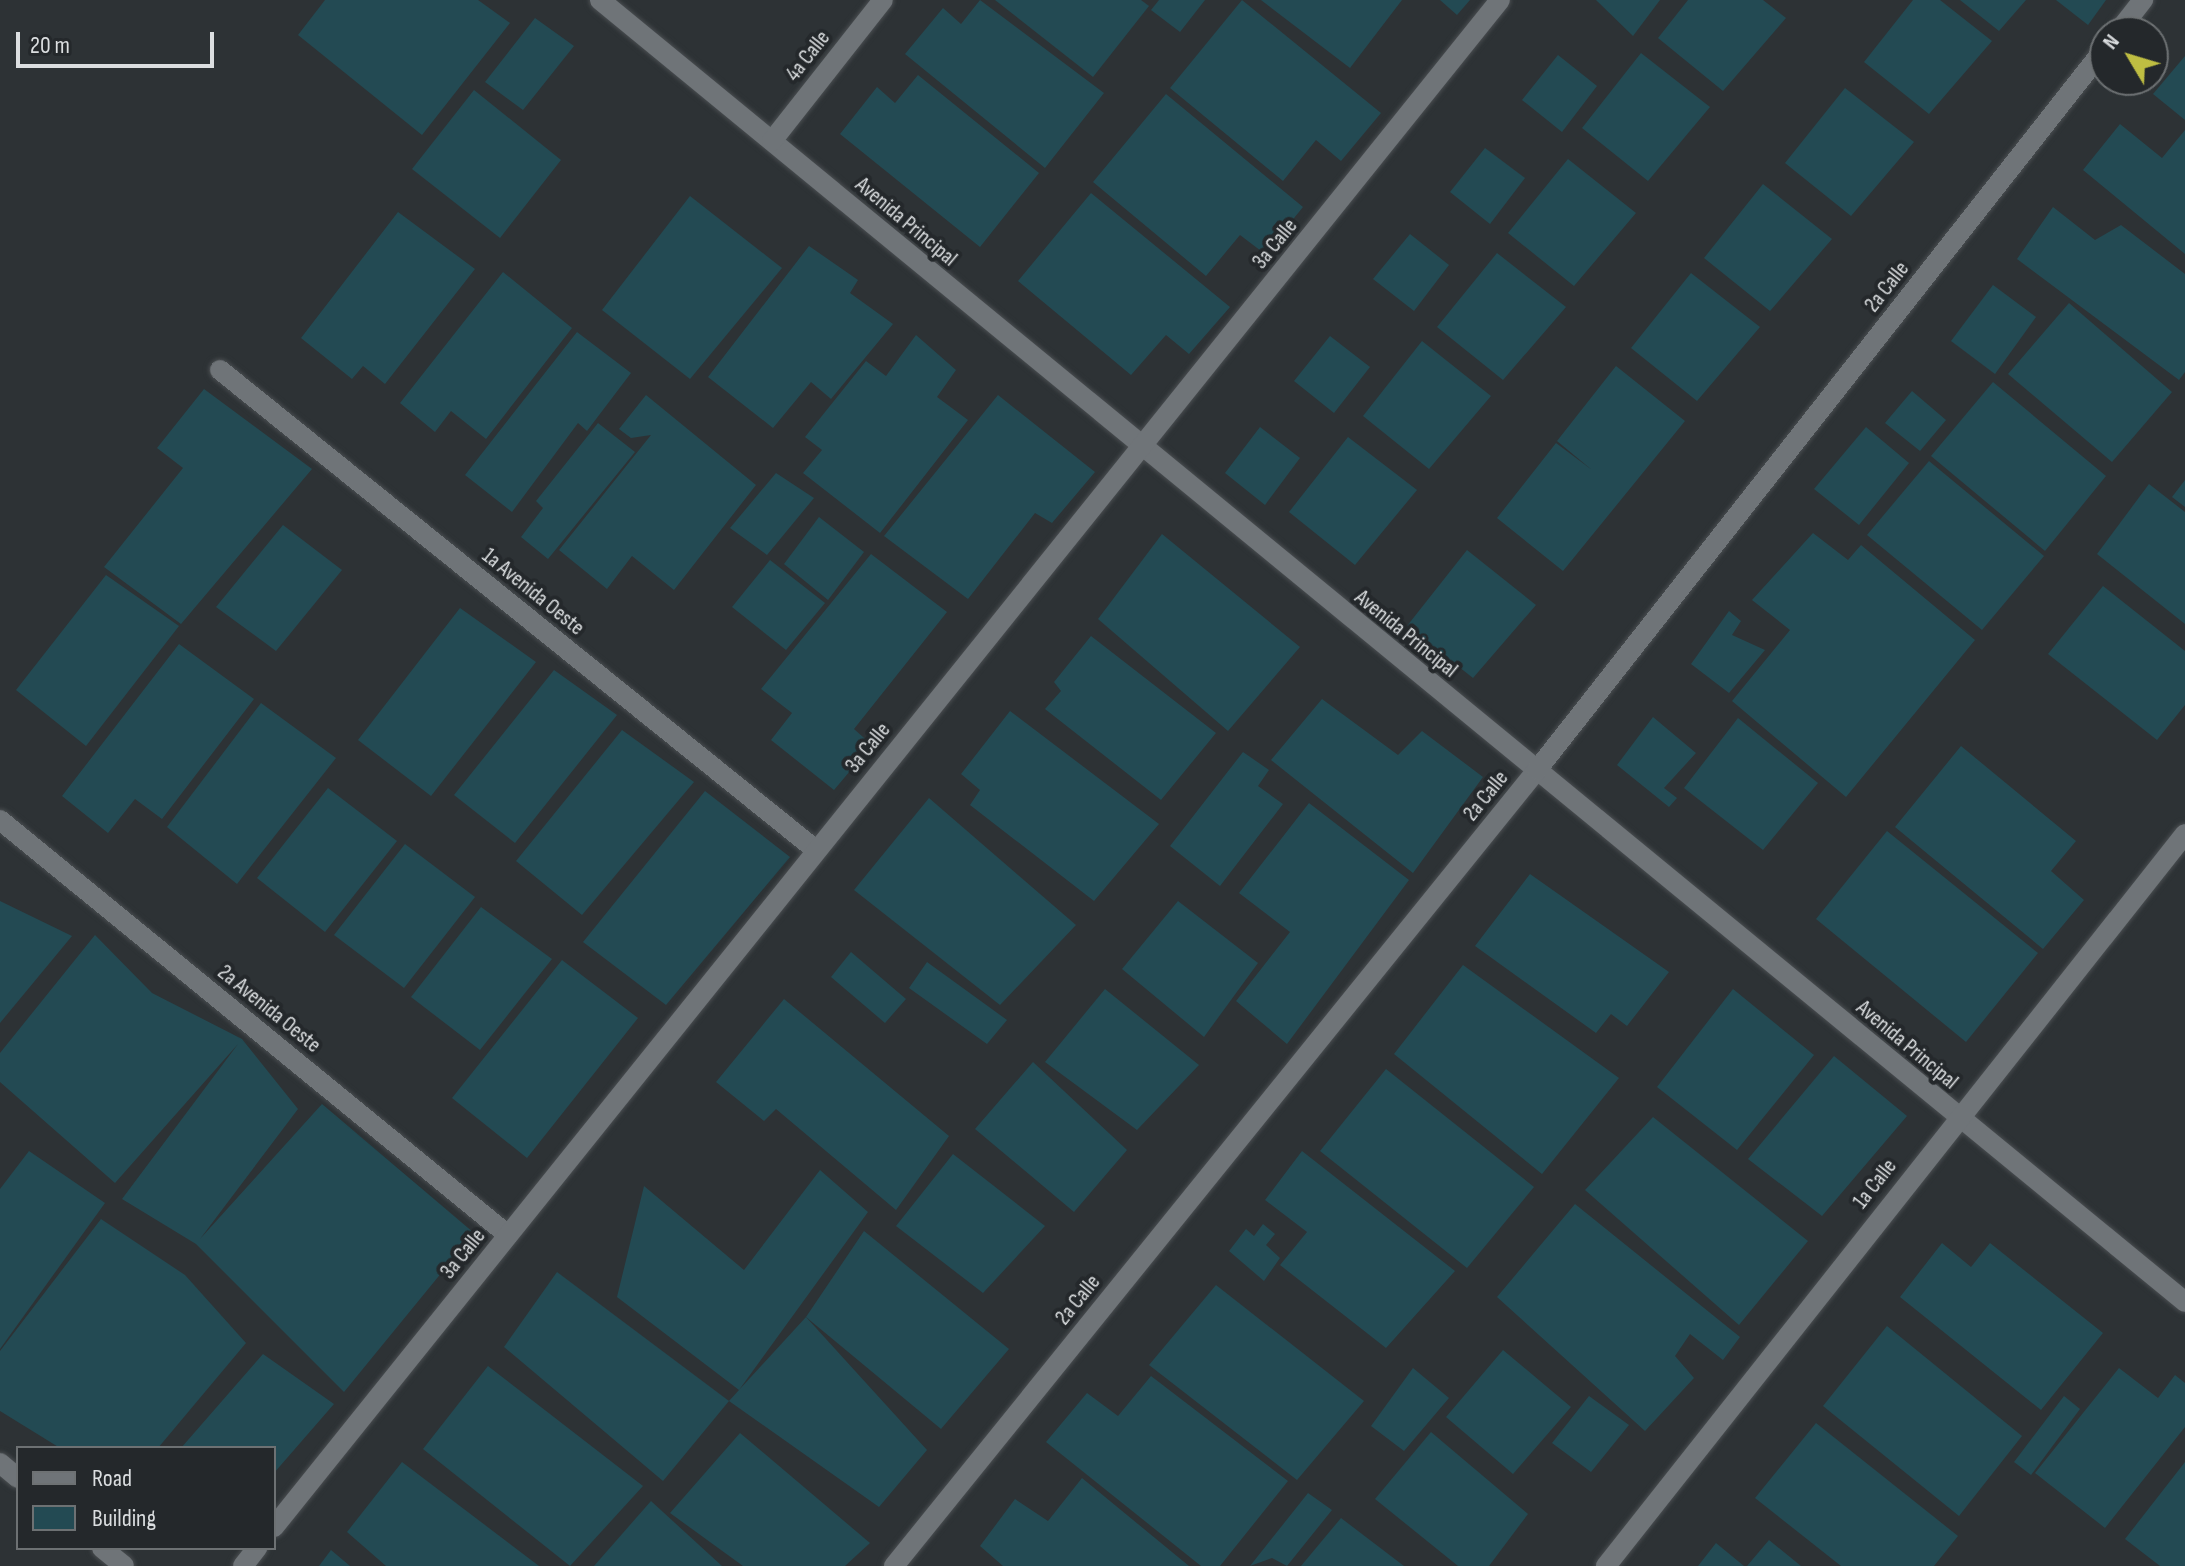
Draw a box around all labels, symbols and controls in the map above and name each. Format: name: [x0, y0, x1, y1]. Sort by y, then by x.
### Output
scale bar: [20, 16, 218, 66]
north arrow: [2089, 16, 2169, 96]
street label: 4a Calle: [780, 25, 836, 87]
text: N: [2097, 29, 2126, 55]
text: 20 m: [30, 31, 70, 60]
street label: Avenida Principal: [850, 172, 962, 272]
street label: 3a Calle: [1247, 214, 1303, 274]
street label: 2a Calle: [1859, 256, 1915, 318]
street label: 1a Avenida Oeste: [477, 543, 589, 641]
street label: Avenida Principal: [1349, 585, 1463, 683]
street label: 3a Calle: [840, 718, 896, 778]
street label: 2a Calle: [1458, 766, 1514, 826]
street label: 2a Avenida Oeste: [212, 959, 326, 1059]
street label: Avenida Principal: [1851, 995, 1963, 1095]
street label: 1a Calle: [1847, 1154, 1903, 1214]
street label: 3a Calle: [435, 1224, 491, 1284]
street label: 2a Calle: [1050, 1270, 1106, 1330]
legend: [16, 1446, 276, 1550]
text: Road: [92, 1464, 132, 1493]
text: Building: [92, 1504, 156, 1533]

